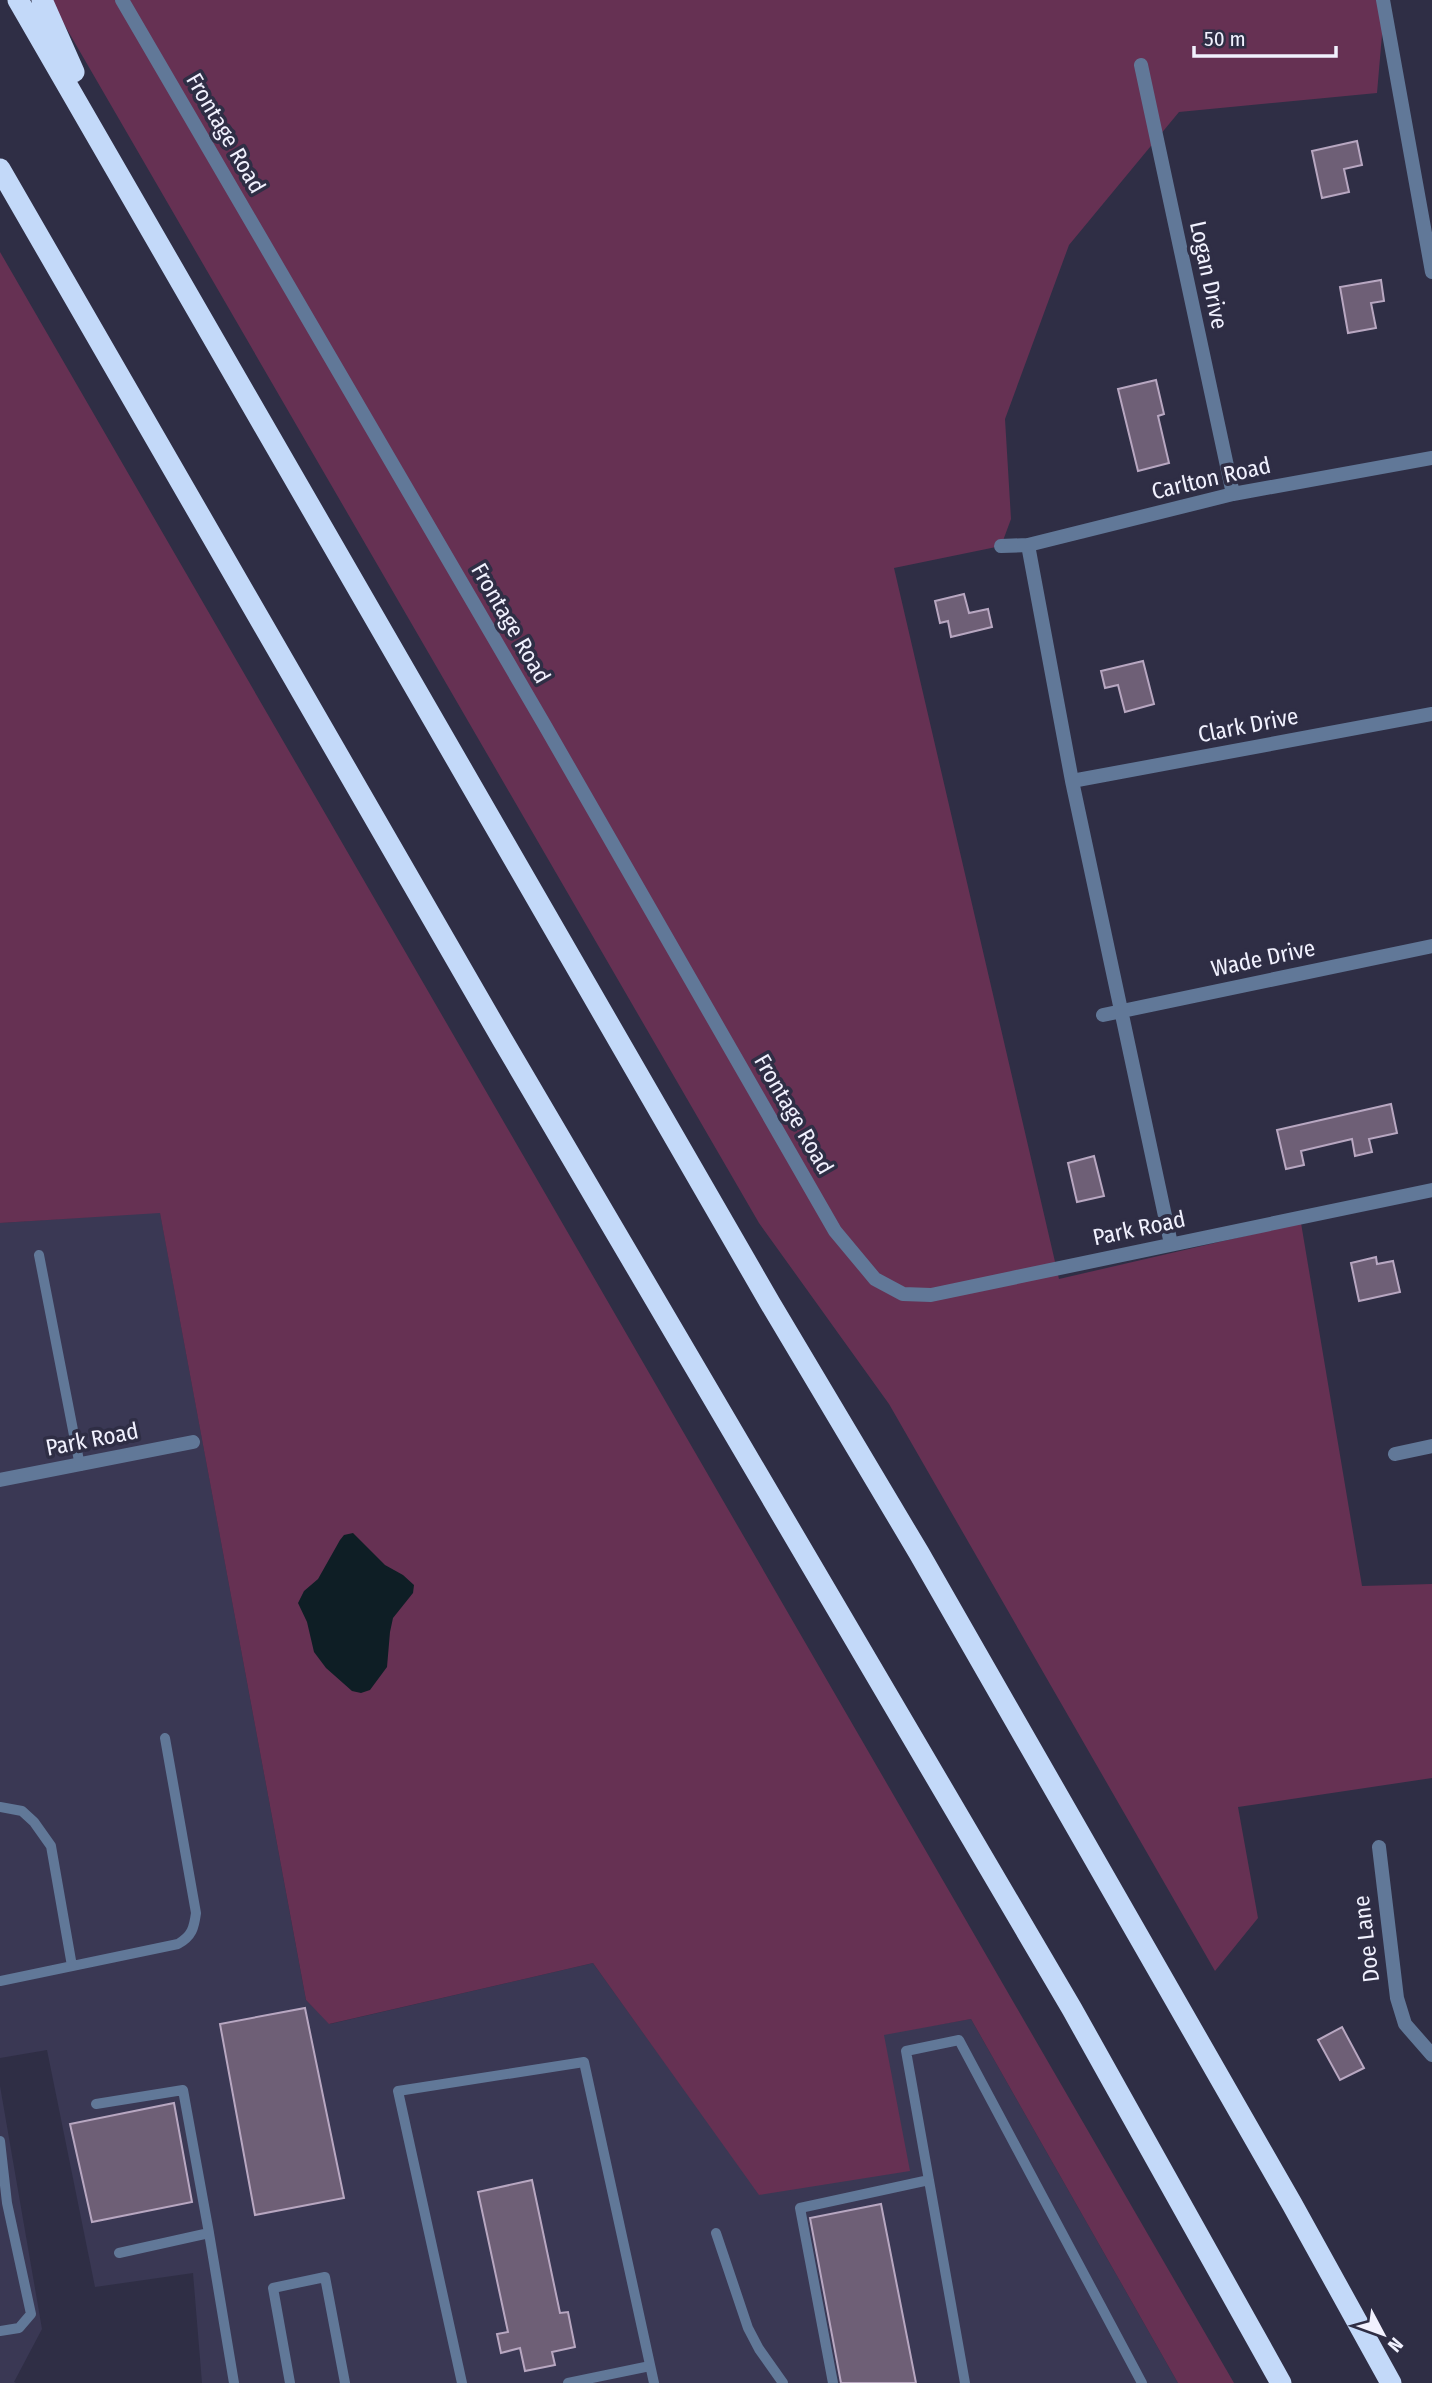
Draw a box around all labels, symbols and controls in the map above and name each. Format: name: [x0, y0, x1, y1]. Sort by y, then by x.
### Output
scale bar: [1194, 14, 1336, 58]
text: 50 m: [1204, 26, 1246, 52]
street label: Frontage Road: [180, 68, 272, 198]
street label: Logan Drive: [1184, 218, 1234, 332]
street label: Carlton Road: [1149, 451, 1273, 505]
street label: Frontage Road: [465, 558, 557, 688]
street label: Clark Drive: [1195, 702, 1301, 748]
street label: Wade Drive: [1208, 933, 1318, 983]
street label: Frontage Road: [748, 1049, 840, 1179]
street label: Park Road: [1090, 1205, 1188, 1251]
street label: Park Road: [43, 1416, 141, 1462]
street label: Doe Lane: [1347, 1894, 1385, 1984]
north arrow: [1348, 2299, 1418, 2369]
text: N: [1383, 2333, 1408, 2357]

